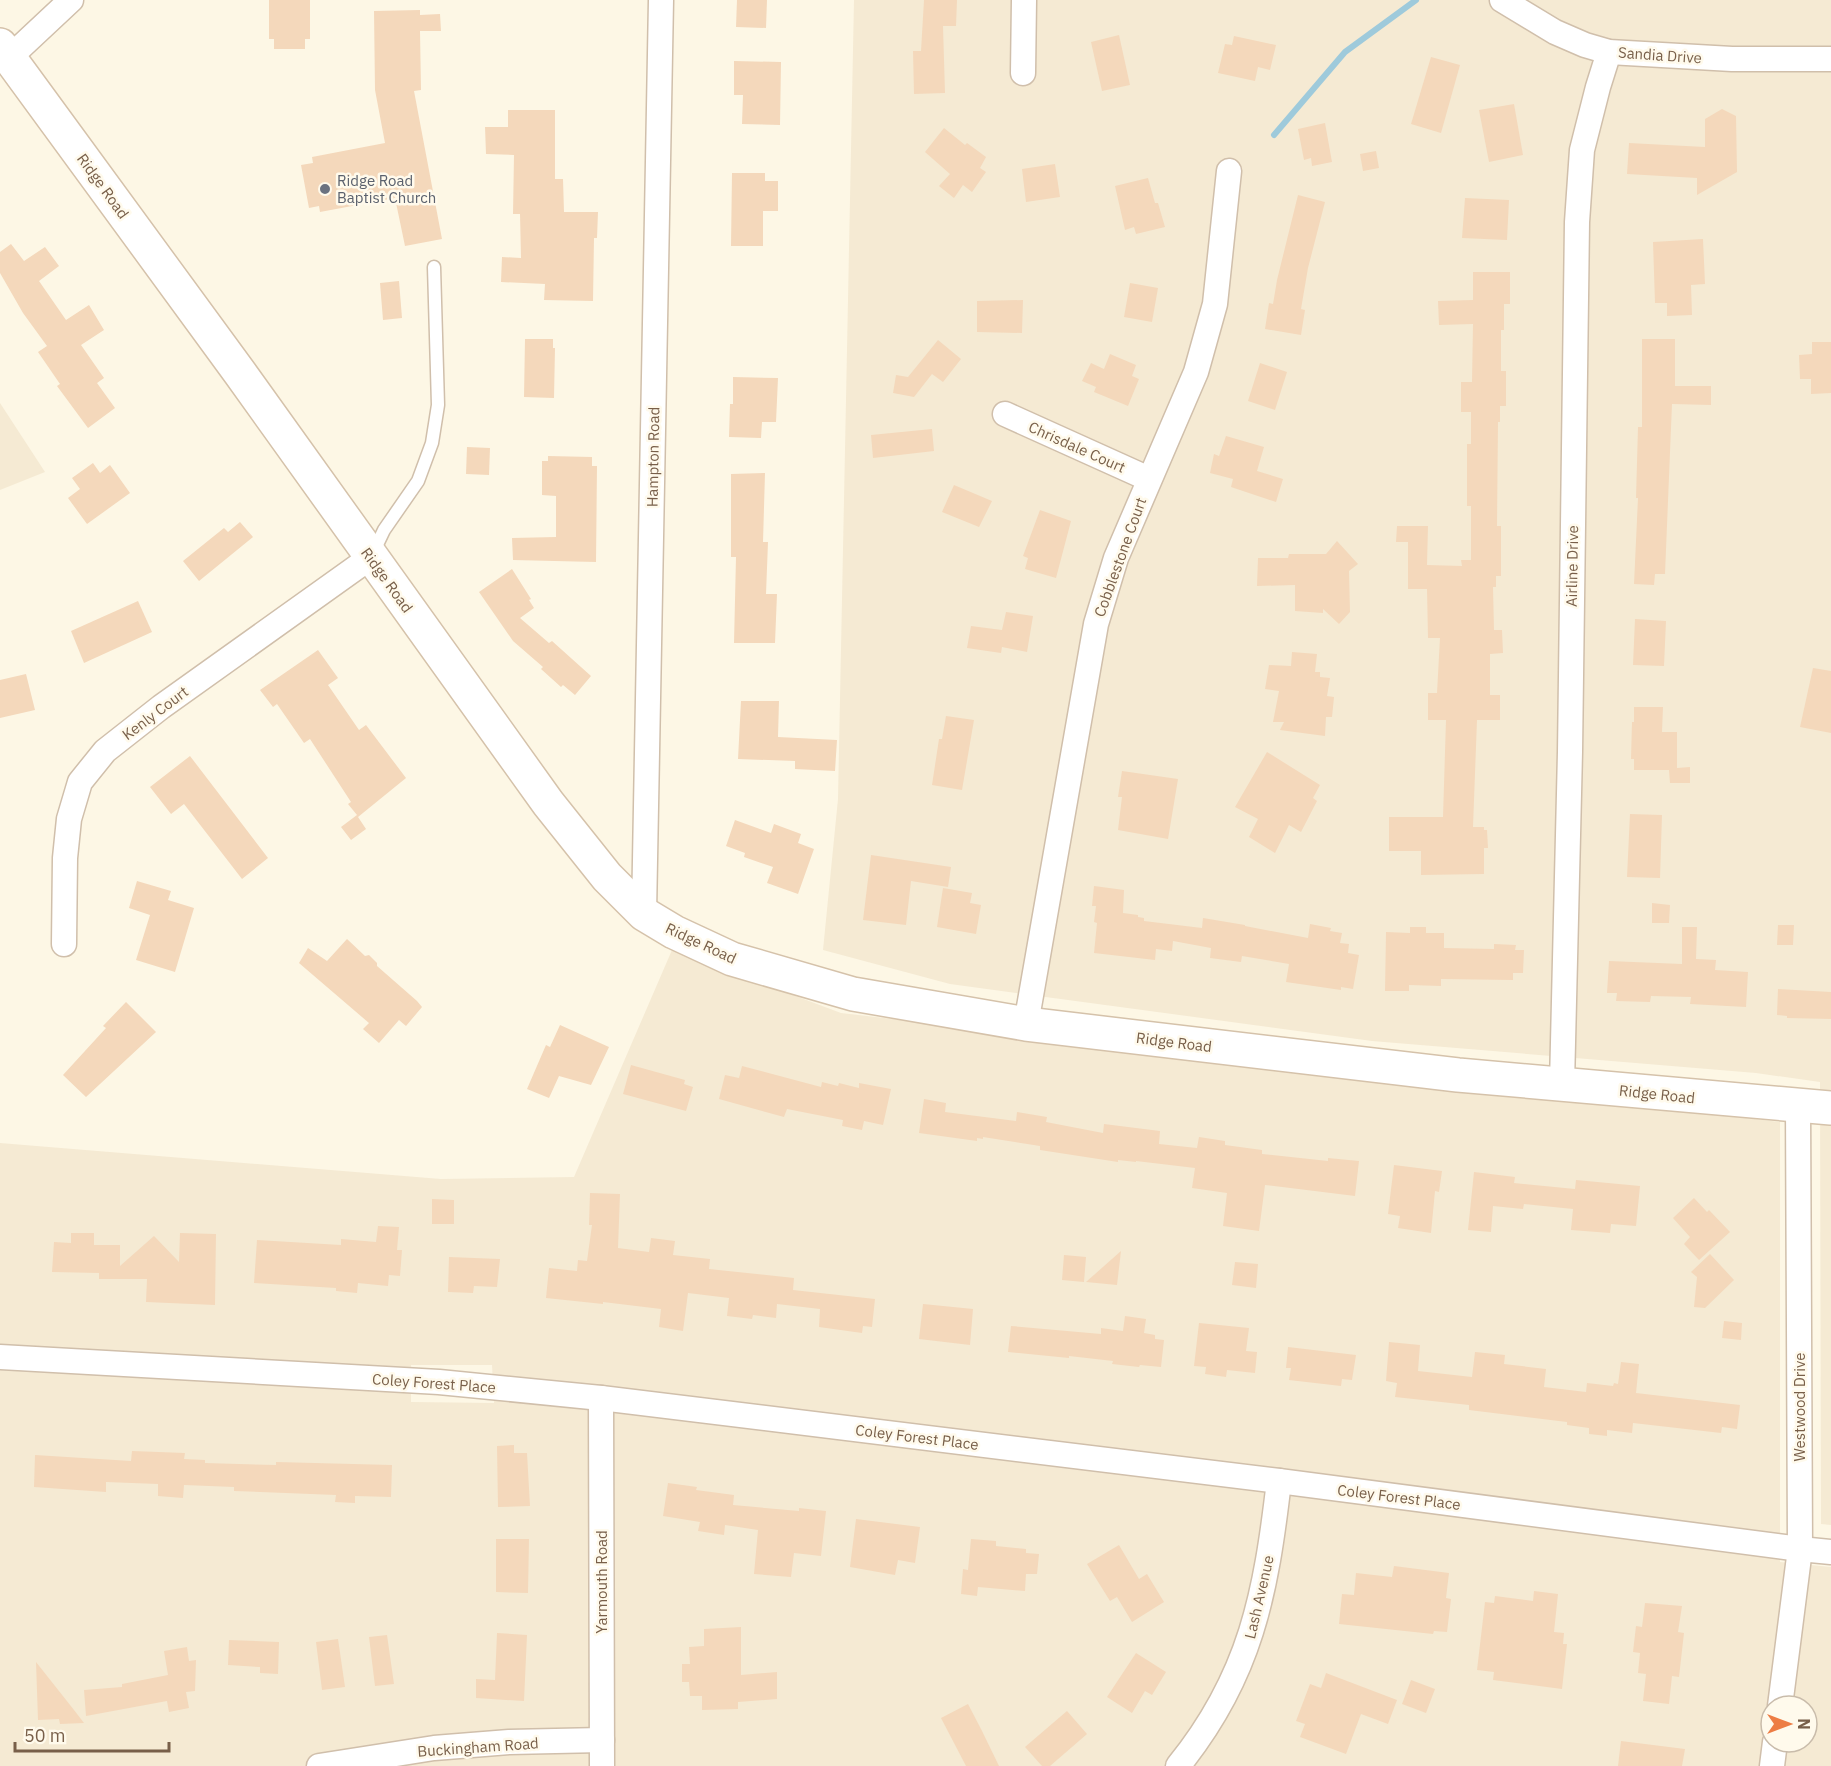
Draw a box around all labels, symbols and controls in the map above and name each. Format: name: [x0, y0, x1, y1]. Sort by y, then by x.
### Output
street label: Sandia Drive: [1617, 43, 1703, 67]
street label: Ridge Road: [73, 150, 133, 222]
place label: Ridge Road Baptist Church: [337, 171, 436, 207]
marker: Ridge Road Baptist Church: [318, 182, 332, 196]
street label: Hampton Road: [643, 407, 663, 507]
street label: Chrisdale Court: [1026, 417, 1128, 477]
street label: Cobblestone Court: [1090, 495, 1150, 619]
street label: Airline Drive: [1562, 525, 1582, 607]
street label: Ridge Road: [357, 544, 417, 616]
street label: Kenly Court: [118, 682, 192, 744]
street label: Ridge Road: [662, 918, 740, 968]
street label: Ridge Road: [1135, 1028, 1213, 1056]
street label: Ridge Road: [1618, 1081, 1696, 1107]
street label: Westwood Drive: [1790, 1352, 1809, 1462]
street label: Coley Forest Place: [372, 1369, 496, 1397]
street label: Coley Forest Place: [854, 1420, 980, 1454]
street label: Coley Forest Place: [1336, 1480, 1462, 1514]
street label: Yarmouth Road: [592, 1530, 611, 1634]
street label: Lash Avenue: [1240, 1553, 1278, 1641]
north arrow: [1759, 1694, 1819, 1754]
scale bar: [15, 1715, 170, 1753]
text: N: [1794, 1718, 1814, 1730]
text: 50 m: [24, 1724, 66, 1747]
street label: Buckingham Road: [417, 1733, 539, 1761]

